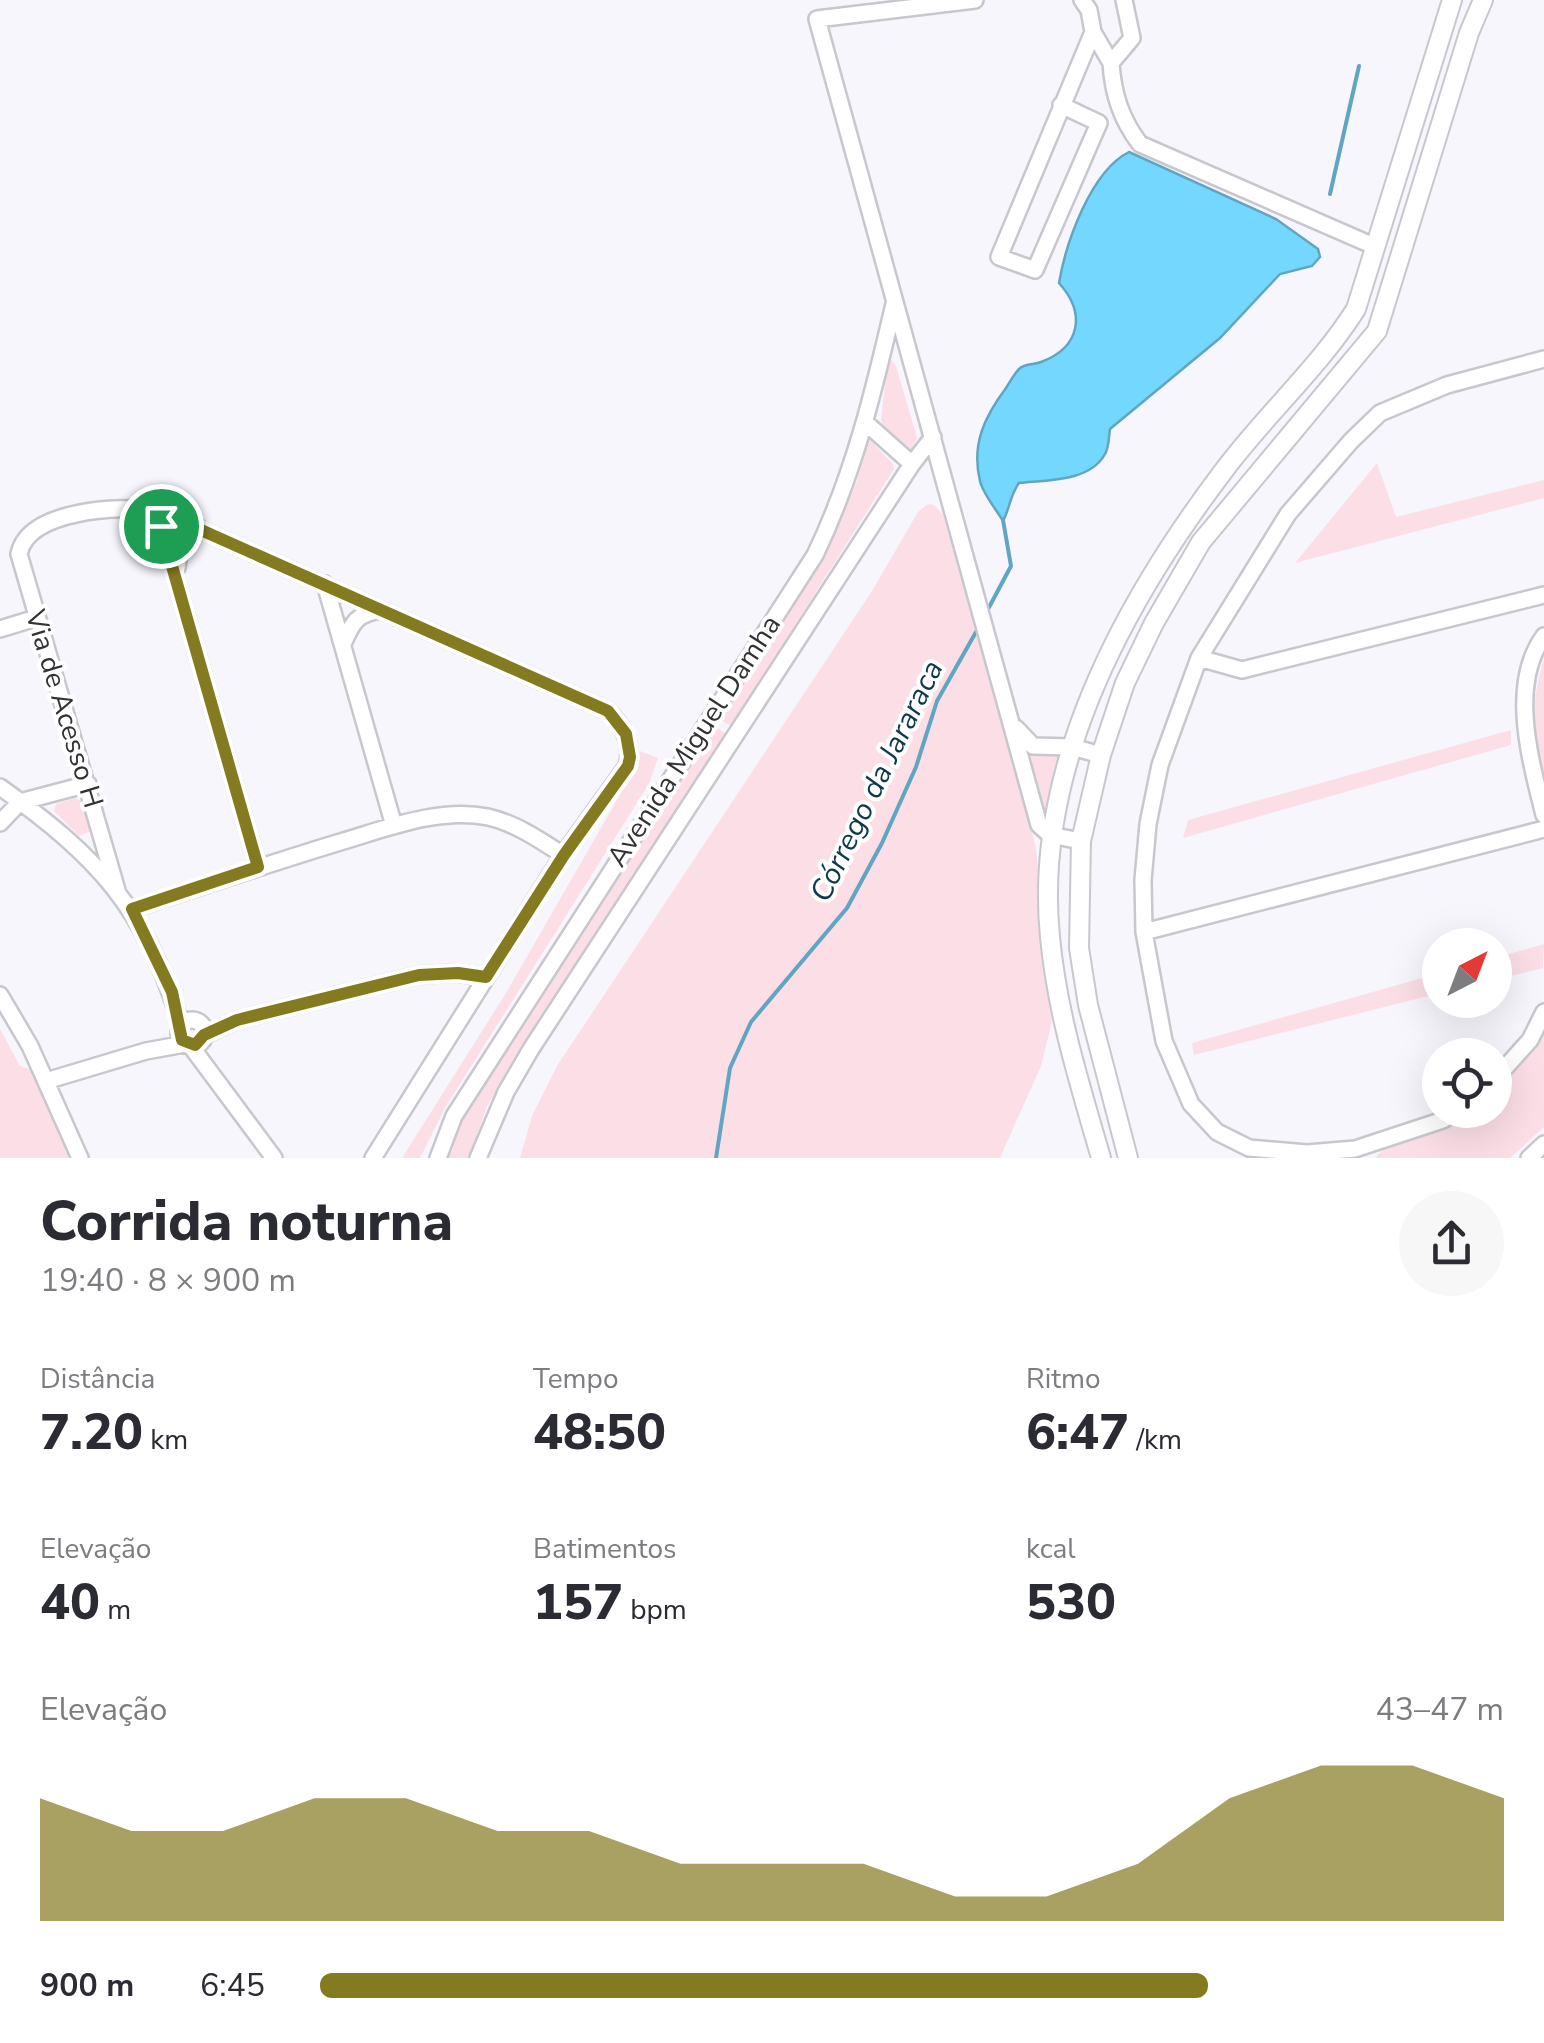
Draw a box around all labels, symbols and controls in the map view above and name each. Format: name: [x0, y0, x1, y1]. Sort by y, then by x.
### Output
pin: [119, 484, 204, 569]
icon: arrive: [134, 499, 189, 554]
street label: Via de Acesso H: [16, 604, 112, 813]
street label: Avenida Miguel Damha: [598, 608, 790, 874]
water label: Córrego da Jararaca: [801, 653, 953, 909]
north arrow: [1422, 928, 1512, 1018]
map controls: [1422, 928, 1512, 1128]
button: locate: [1422, 1038, 1512, 1128]
text: Corrida noturna: [40, 1184, 453, 1259]
button: share: [1399, 1191, 1504, 1296]
text: 19:40 · 8 × 900 m: [40, 1259, 296, 1302]
text: Distância: [40, 1360, 155, 1398]
text: Tempo: [533, 1360, 618, 1398]
text: Ritmo: [1026, 1360, 1101, 1398]
text: 7.20: [40, 1398, 143, 1467]
text: 48:50: [533, 1398, 666, 1467]
text: 6:47: [1026, 1398, 1129, 1467]
text: km: [143, 1421, 188, 1459]
text: /km: [1129, 1421, 1182, 1459]
text: Elevação: [40, 1530, 151, 1568]
text: Batimentos: [533, 1530, 677, 1568]
text: kcal: [1026, 1530, 1076, 1568]
text: 40: [40, 1568, 100, 1637]
text: 157: [533, 1568, 623, 1637]
text: 530: [1026, 1568, 1116, 1637]
text: m: [100, 1591, 131, 1629]
text: bpm: [623, 1591, 687, 1629]
text: Elevação: [40, 1688, 167, 1731]
text: 43–47 m: [1376, 1688, 1504, 1731]
text: 900 m: [40, 1964, 134, 2007]
text: 6:45: [200, 1964, 265, 2007]

